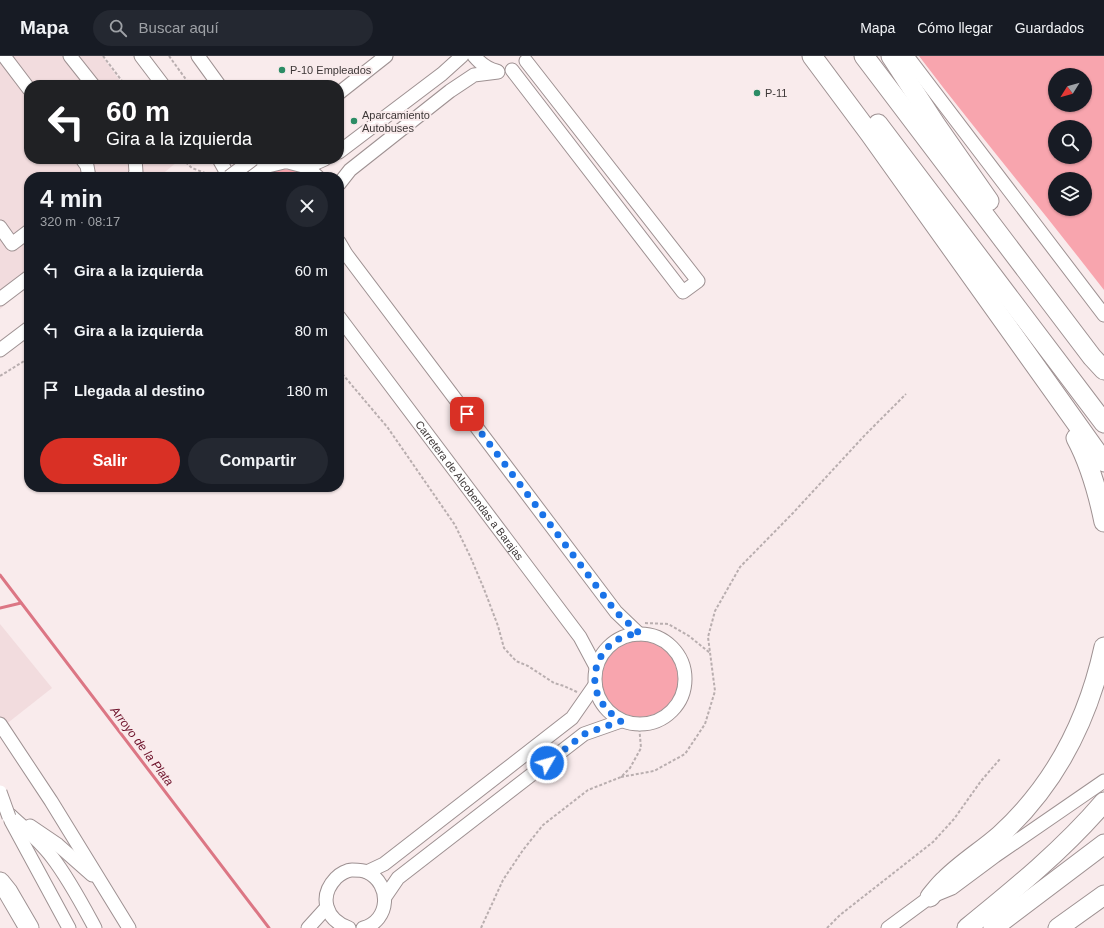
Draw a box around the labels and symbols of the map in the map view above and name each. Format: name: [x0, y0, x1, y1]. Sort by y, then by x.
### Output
place label: P-10 Empleados: [290, 64, 372, 76]
marker: P-10 Empleados: [277, 65, 287, 75]
north arrow: [1048, 68, 1092, 112]
place label: P-11: [765, 87, 787, 99]
marker: P-11: [752, 88, 762, 98]
place label: Aparcamiento Autobuses: [362, 109, 430, 134]
marker: Aparcamiento Autobuses: [349, 116, 359, 126]
pin: [450, 397, 484, 431]
street label: Carretera de Alcobendas a Barajas: [413, 418, 526, 563]
water label: Arroyo de la Plata: [107, 703, 176, 789]
position arrow: [526, 742, 568, 784]

